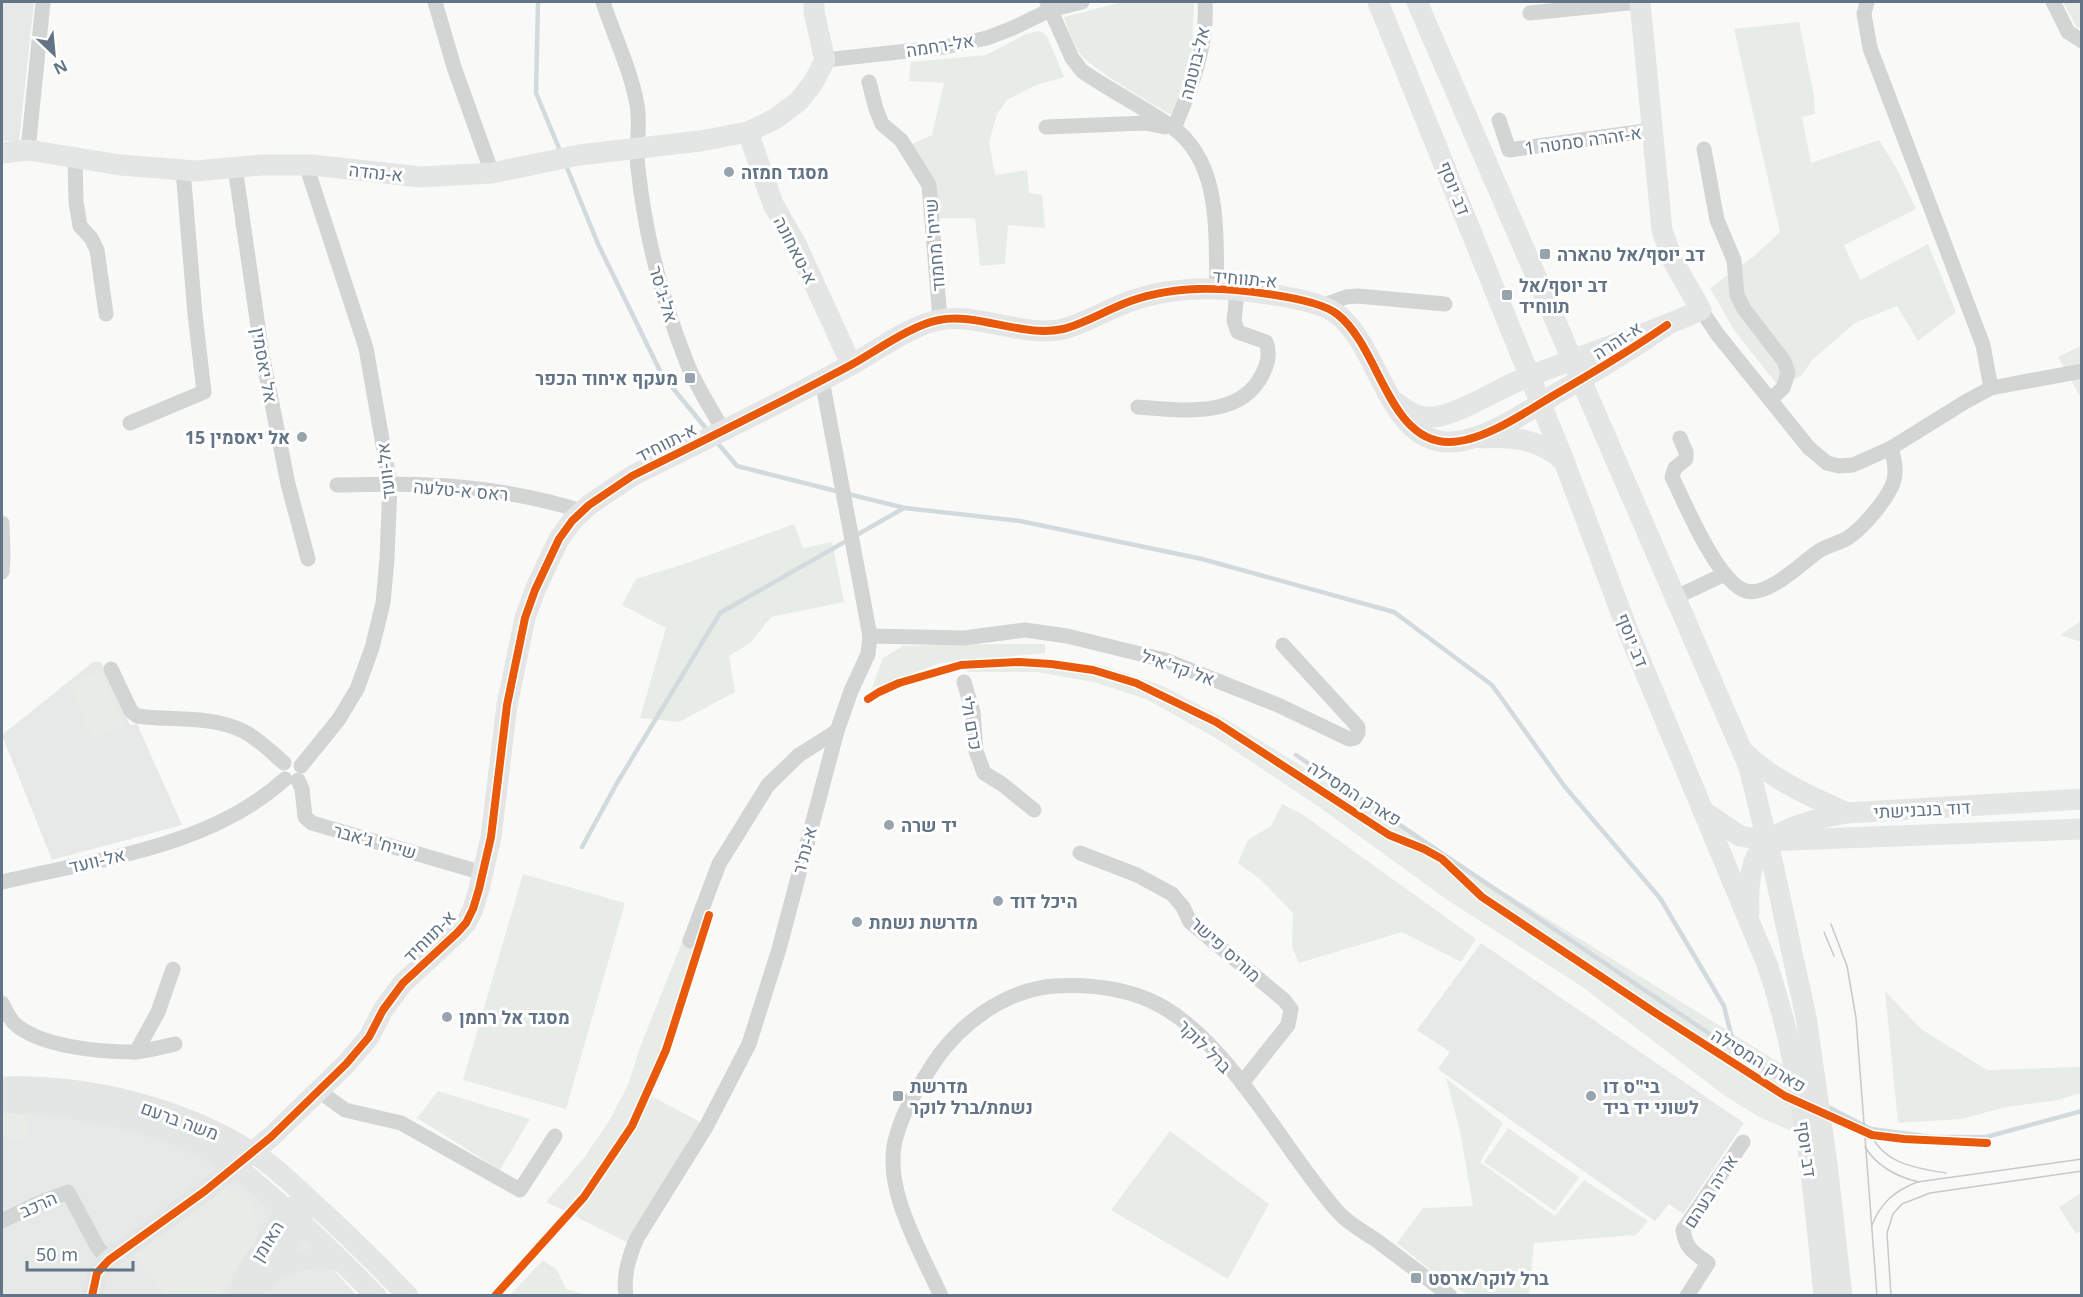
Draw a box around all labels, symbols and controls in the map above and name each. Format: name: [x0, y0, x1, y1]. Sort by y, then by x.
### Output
north arrow: [24, 24, 84, 84]
street label: אל-בוטמה: [1173, 24, 1215, 102]
street label: אל-רחמה: [904, 28, 976, 62]
text: N: [50, 55, 71, 80]
street label: א-זהרה סמטה 1: [1523, 120, 1643, 160]
street label: א-נהדה: [348, 157, 404, 187]
street label: דב יוסף: [1433, 157, 1477, 219]
place label: מסגד חמזה: [741, 160, 829, 184]
marker: מסגד חמזה: [722, 165, 736, 179]
street label: שייח' מחמוד: [918, 197, 950, 293]
street label: א-טאחונה: [769, 212, 823, 288]
place label: דב יוסף/אל טהארה: [1557, 242, 1705, 266]
marker: דב יוסף/אל טהארה: [1538, 247, 1552, 261]
street label: אל-ג'סר: [644, 263, 684, 325]
street label: א-תווחיד: [1212, 263, 1278, 293]
place label: דב יוסף/אל תווחיד: [1519, 273, 1608, 318]
marker: דב יוסף/אל תווחיד: [1500, 288, 1514, 302]
street label: א-זהרה: [1588, 315, 1646, 365]
street label: אל יאסמין: [247, 326, 283, 404]
place label: מעקף איחוד הכפר: [535, 366, 678, 390]
marker: מעקף איחוד הכפר: [683, 371, 697, 385]
street label: א-תווחיד: [632, 417, 700, 467]
place label: אל יאסמין 15: [185, 425, 290, 449]
marker: אל יאסמין 15: [295, 430, 309, 444]
street label: אל-וועד: [370, 441, 400, 501]
street label: ראס א-טלעה: [413, 474, 509, 506]
street label: דב יוסף: [1611, 609, 1655, 671]
street label: אל קד'איל: [1138, 643, 1218, 691]
street label: כרם ולי: [955, 694, 989, 752]
street label: פארק המסילה: [1304, 755, 1406, 831]
street label: דוד בנבנישתי: [1873, 794, 1971, 824]
place label: יד שרה: [901, 813, 957, 837]
street label: שייח' ג'אבר: [331, 818, 419, 864]
marker: יד שרה: [882, 818, 896, 832]
street label: א-נת'ר: [786, 824, 822, 876]
street label: אל-וועד: [67, 842, 127, 878]
place label: היכל דוד: [1010, 889, 1078, 913]
marker: היכל דוד: [991, 894, 1005, 908]
street label: א-תווחיד: [398, 905, 460, 967]
place label: מדרשת נשמת: [869, 910, 978, 934]
street label: מוריס פישר: [1186, 911, 1266, 987]
marker: מדרשת נשמת: [850, 915, 864, 929]
place label: מסגד אל רחמן: [459, 1005, 570, 1029]
marker: מסגד אל רחמן: [440, 1010, 454, 1024]
street label: ברל לוקר: [1173, 1014, 1237, 1078]
street label: פארק המסילה: [1707, 1022, 1811, 1098]
place label: מדרשת נשמת/ברל לוקר: [910, 1074, 1033, 1119]
place label: בי"ס דו לשוני יד ביד: [1603, 1074, 1699, 1119]
marker: מדרשת נשמת/ברל לוקר: [891, 1089, 905, 1103]
marker: בי"ס דו לשוני יד ביד: [1584, 1089, 1598, 1103]
street label: משה ברעם: [138, 1095, 222, 1145]
street label: דב יוסף: [1791, 1119, 1823, 1179]
street label: אריה בעהם: [1677, 1150, 1743, 1232]
street label: הרכב: [15, 1185, 61, 1223]
street label: האומן: [245, 1216, 289, 1266]
scale bar: [27, 1234, 134, 1272]
text: 50 m: [36, 1242, 78, 1266]
place label: ברל לוקר/ארסט: [1428, 1266, 1549, 1290]
marker: ברל לוקר/ארסט: [1409, 1271, 1423, 1285]

